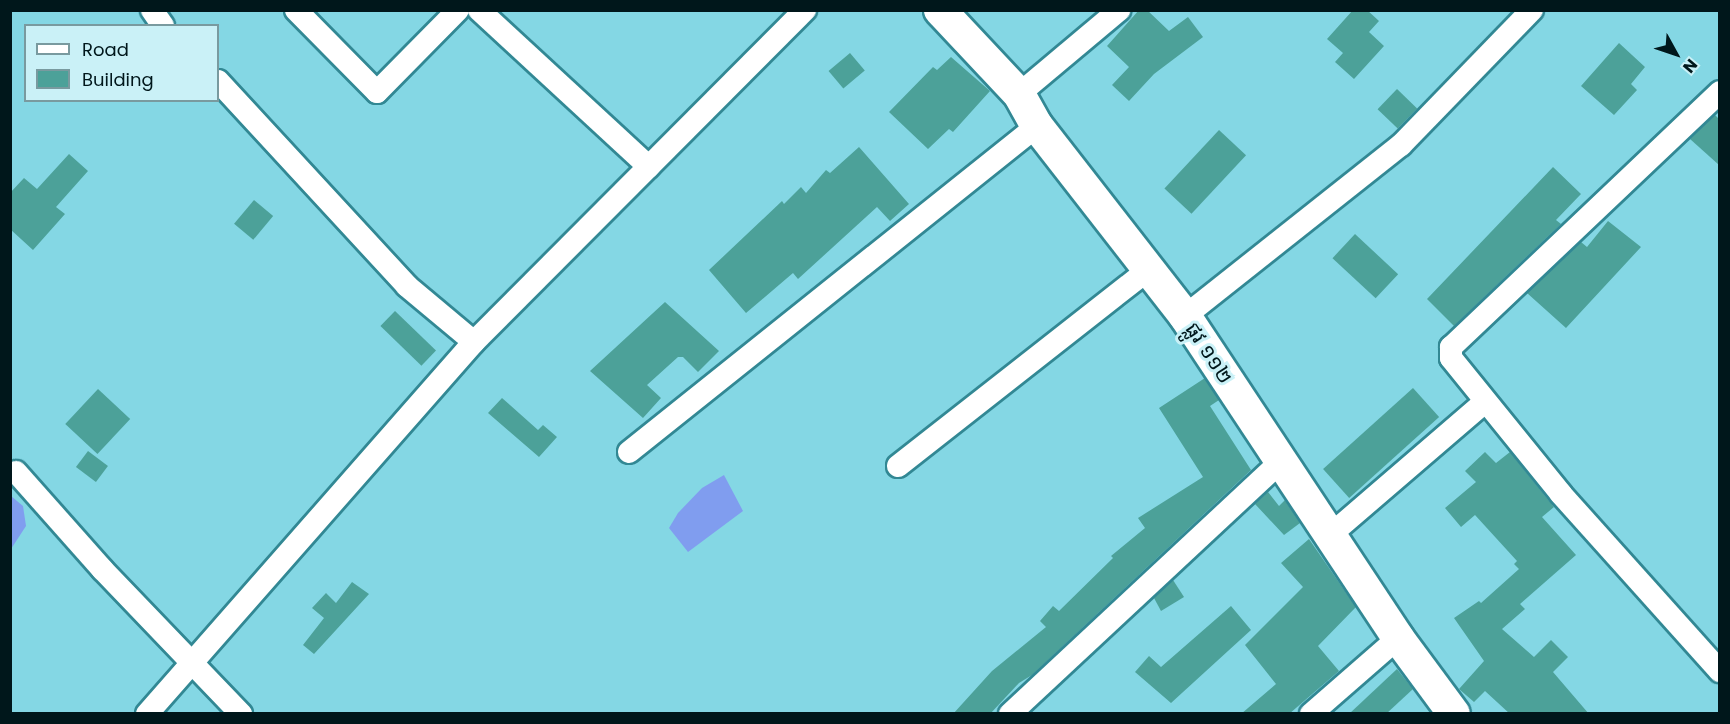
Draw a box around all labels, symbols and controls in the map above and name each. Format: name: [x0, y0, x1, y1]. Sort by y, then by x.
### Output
legend: [24, 24, 219, 102]
north arrow: [1646, 24, 1706, 84]
text: Road: [82, 37, 129, 62]
text: N: [1677, 54, 1703, 78]
text: Building: [82, 67, 154, 92]
street label: ផ្លូវ ១១២: [1180, 318, 1238, 388]

